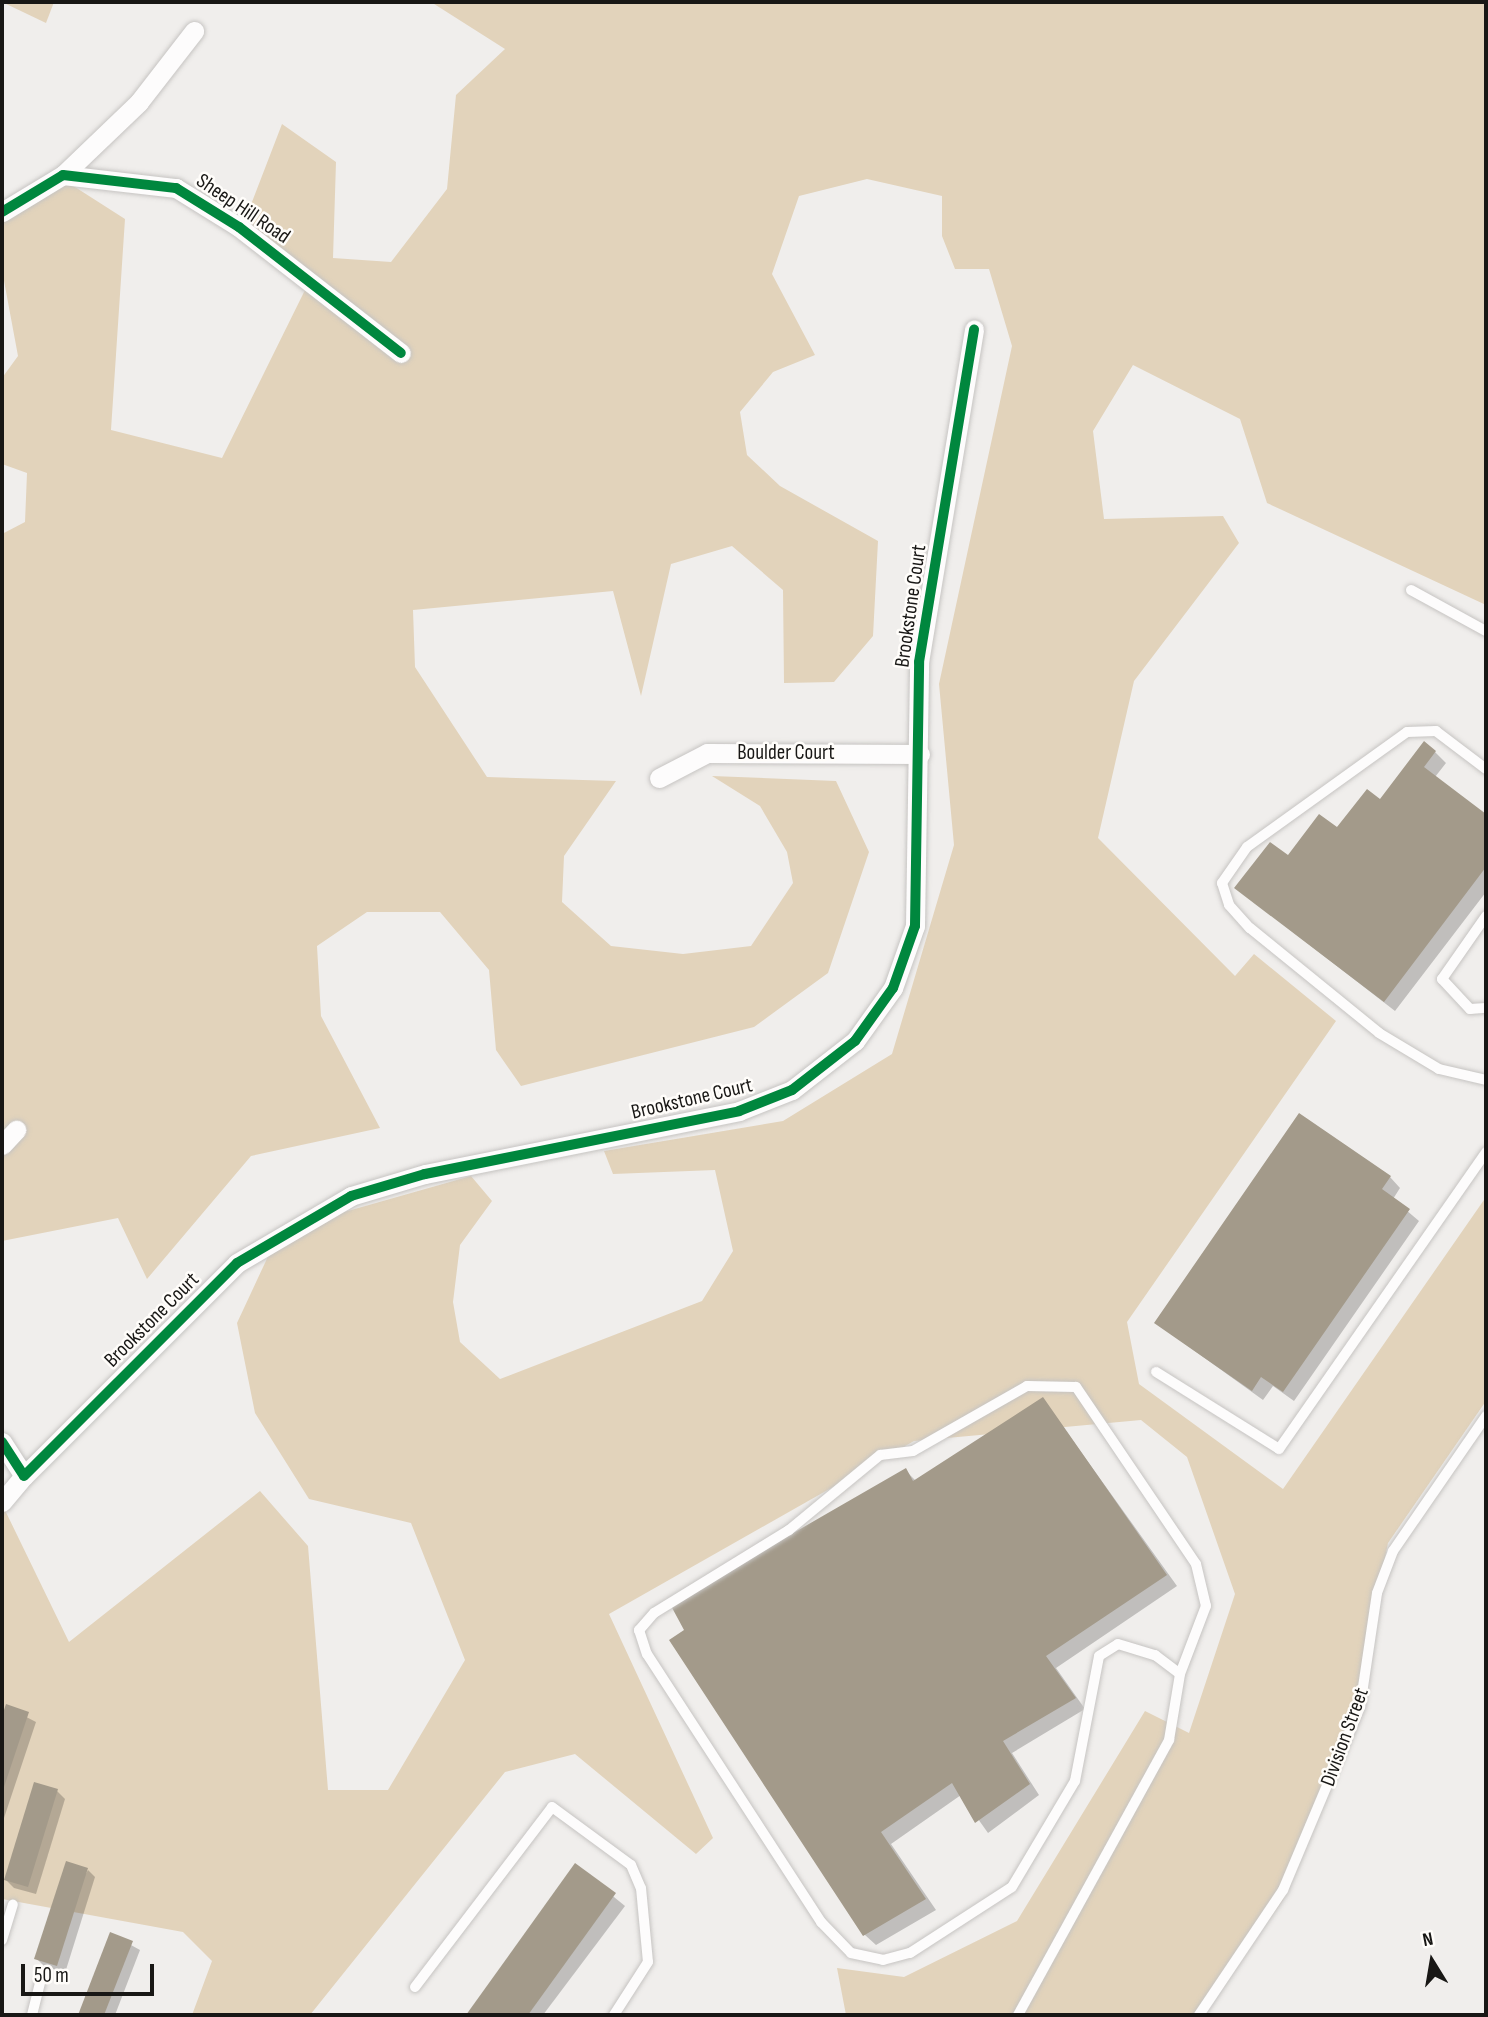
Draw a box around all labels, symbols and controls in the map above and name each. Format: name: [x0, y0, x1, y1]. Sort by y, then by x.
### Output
street label: Sheep Hill Road: [191, 168, 295, 250]
street label: Brookstone Court: [890, 543, 932, 669]
street label: Boulder Court: [737, 740, 835, 766]
street label: Brookstone Court: [629, 1073, 755, 1125]
street label: Brookstone Court: [99, 1267, 205, 1373]
street label: Division Street: [1316, 1684, 1374, 1790]
north arrow: [1397, 1926, 1467, 1996]
text: N: [1421, 1928, 1435, 1952]
scale bar: [24, 1951, 158, 1995]
text: 50 m: [34, 1963, 69, 1988]

